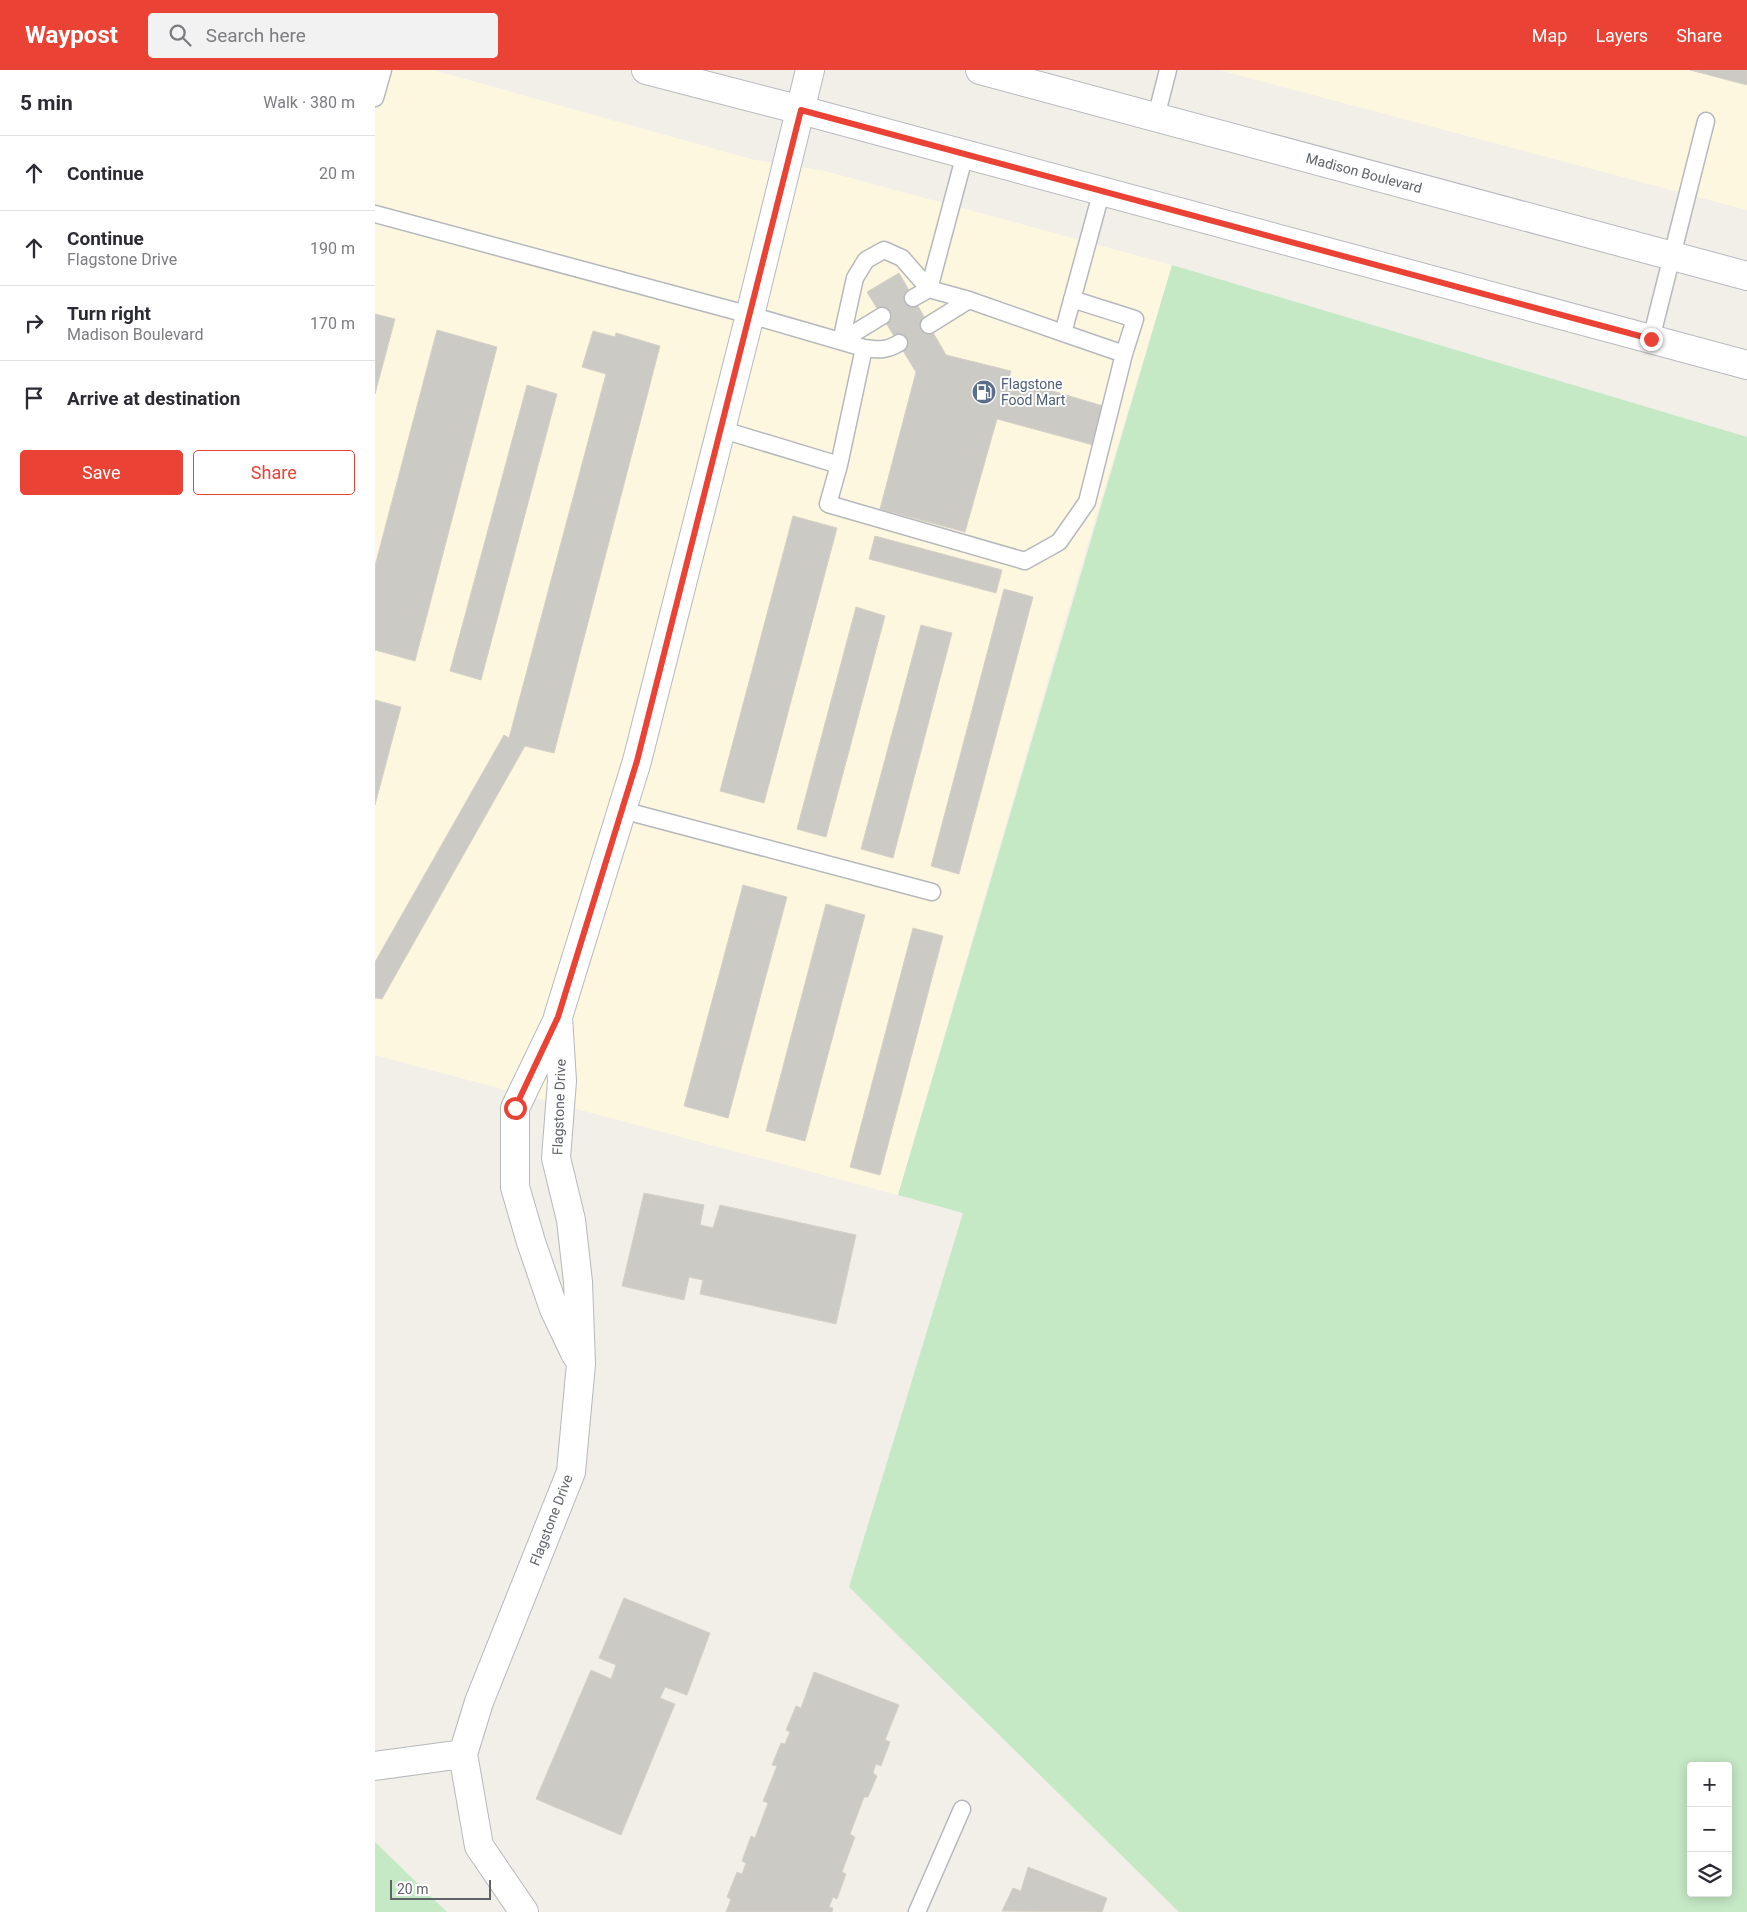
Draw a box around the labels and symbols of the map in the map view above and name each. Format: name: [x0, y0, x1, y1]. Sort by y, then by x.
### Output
street label: Madison Boulevard: [1304, 150, 1424, 196]
route end: [1640, 328, 1663, 351]
place label: Flagstone Food Mart: [1001, 376, 1066, 408]
fuel station icon: Flagstone Food Mart: [971, 379, 997, 405]
street label: Flagstone Drive: [549, 1059, 569, 1155]
route start: [504, 1097, 527, 1120]
street label: Flagstone Drive: [526, 1472, 576, 1568]
scale bar: [390, 1877, 491, 1900]

